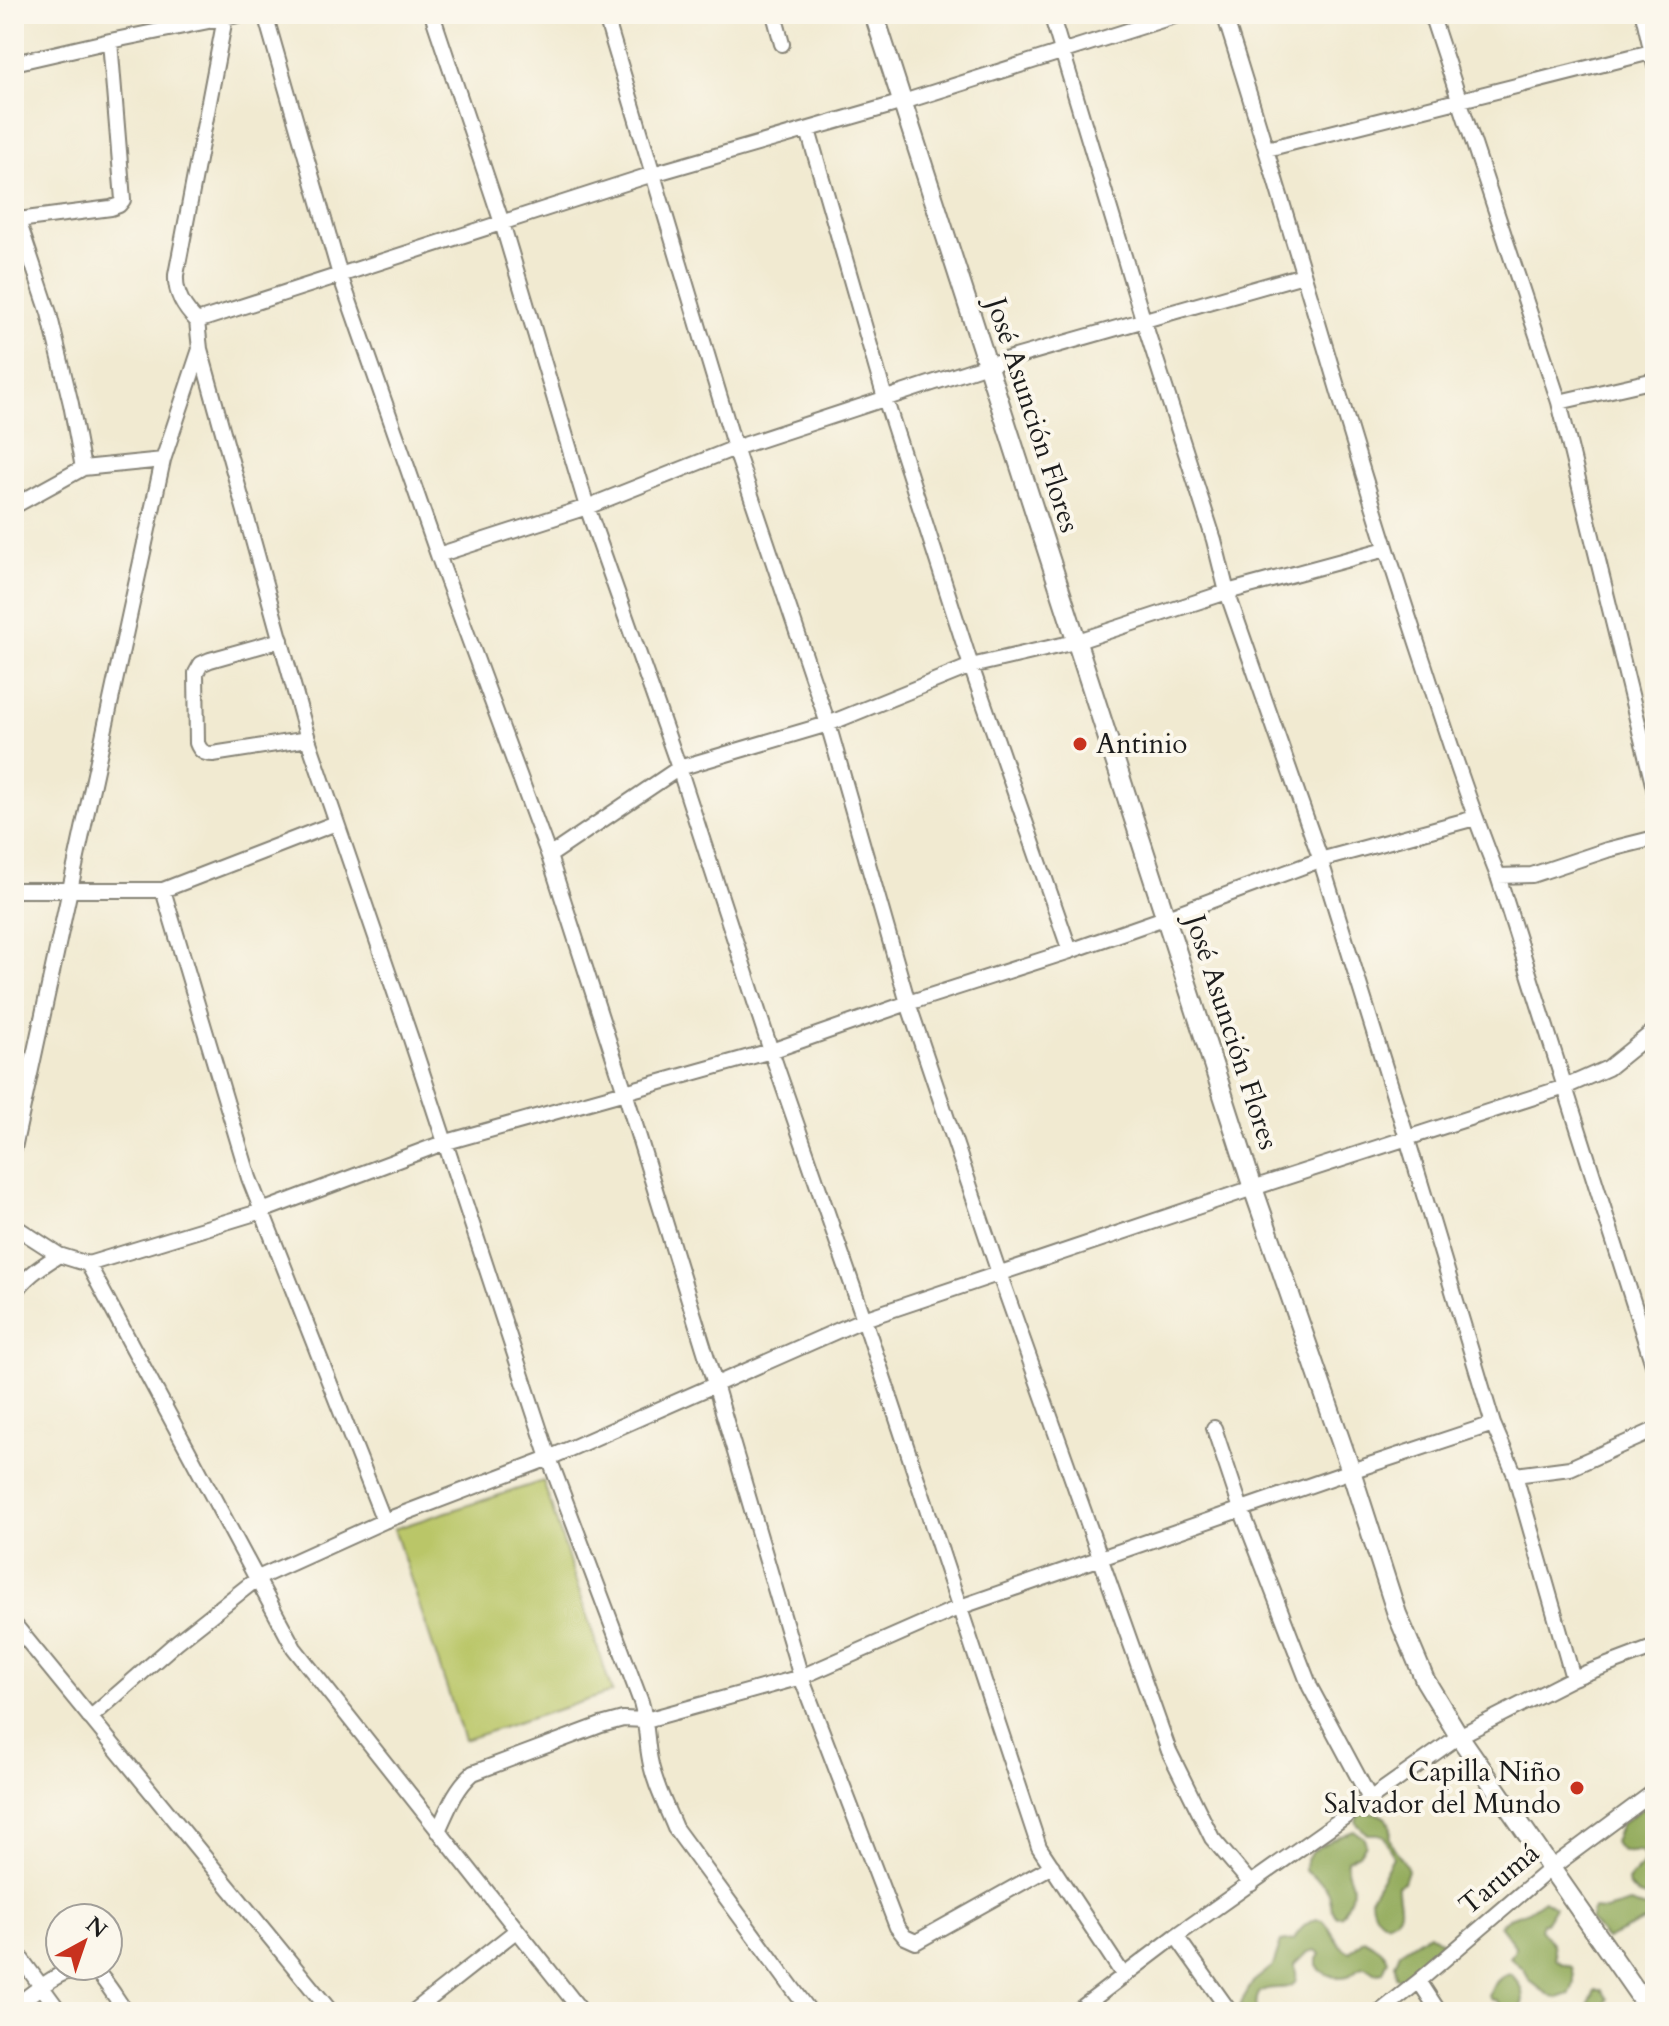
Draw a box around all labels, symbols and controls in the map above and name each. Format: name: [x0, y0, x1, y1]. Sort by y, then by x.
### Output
street label: José Asunción Flores: [976, 289, 1089, 537]
place label: Antinio: [1096, 725, 1187, 763]
marker: Antinio: [1071, 735, 1089, 753]
street label: José Asunción Flores: [1175, 906, 1288, 1154]
place label: Capilla Niño Salvador del Mundo: [1324, 1753, 1561, 1823]
marker: Capilla Niño Salvador del Mundo: [1568, 1779, 1586, 1797]
street label: Tarumá: [1451, 1834, 1547, 1924]
north arrow: [44, 1902, 124, 1982]
text: N: [79, 1910, 113, 1945]

